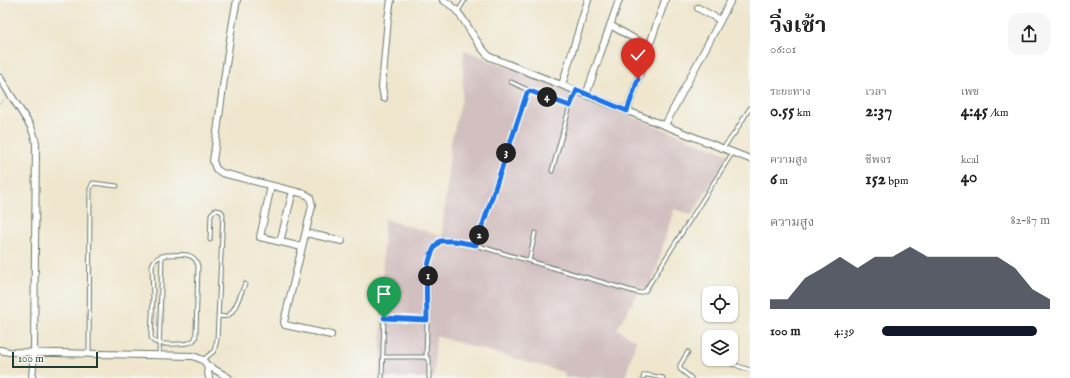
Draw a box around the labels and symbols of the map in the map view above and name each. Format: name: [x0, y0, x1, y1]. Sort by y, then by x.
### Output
pin: [621, 38, 655, 79]
pin: 4: [537, 87, 557, 107]
pin: 3: [496, 143, 516, 163]
pin: 2: [469, 225, 489, 245]
pin: 1: [418, 266, 438, 286]
pin: [367, 277, 401, 318]
scale bar: [12, 350, 98, 369]

